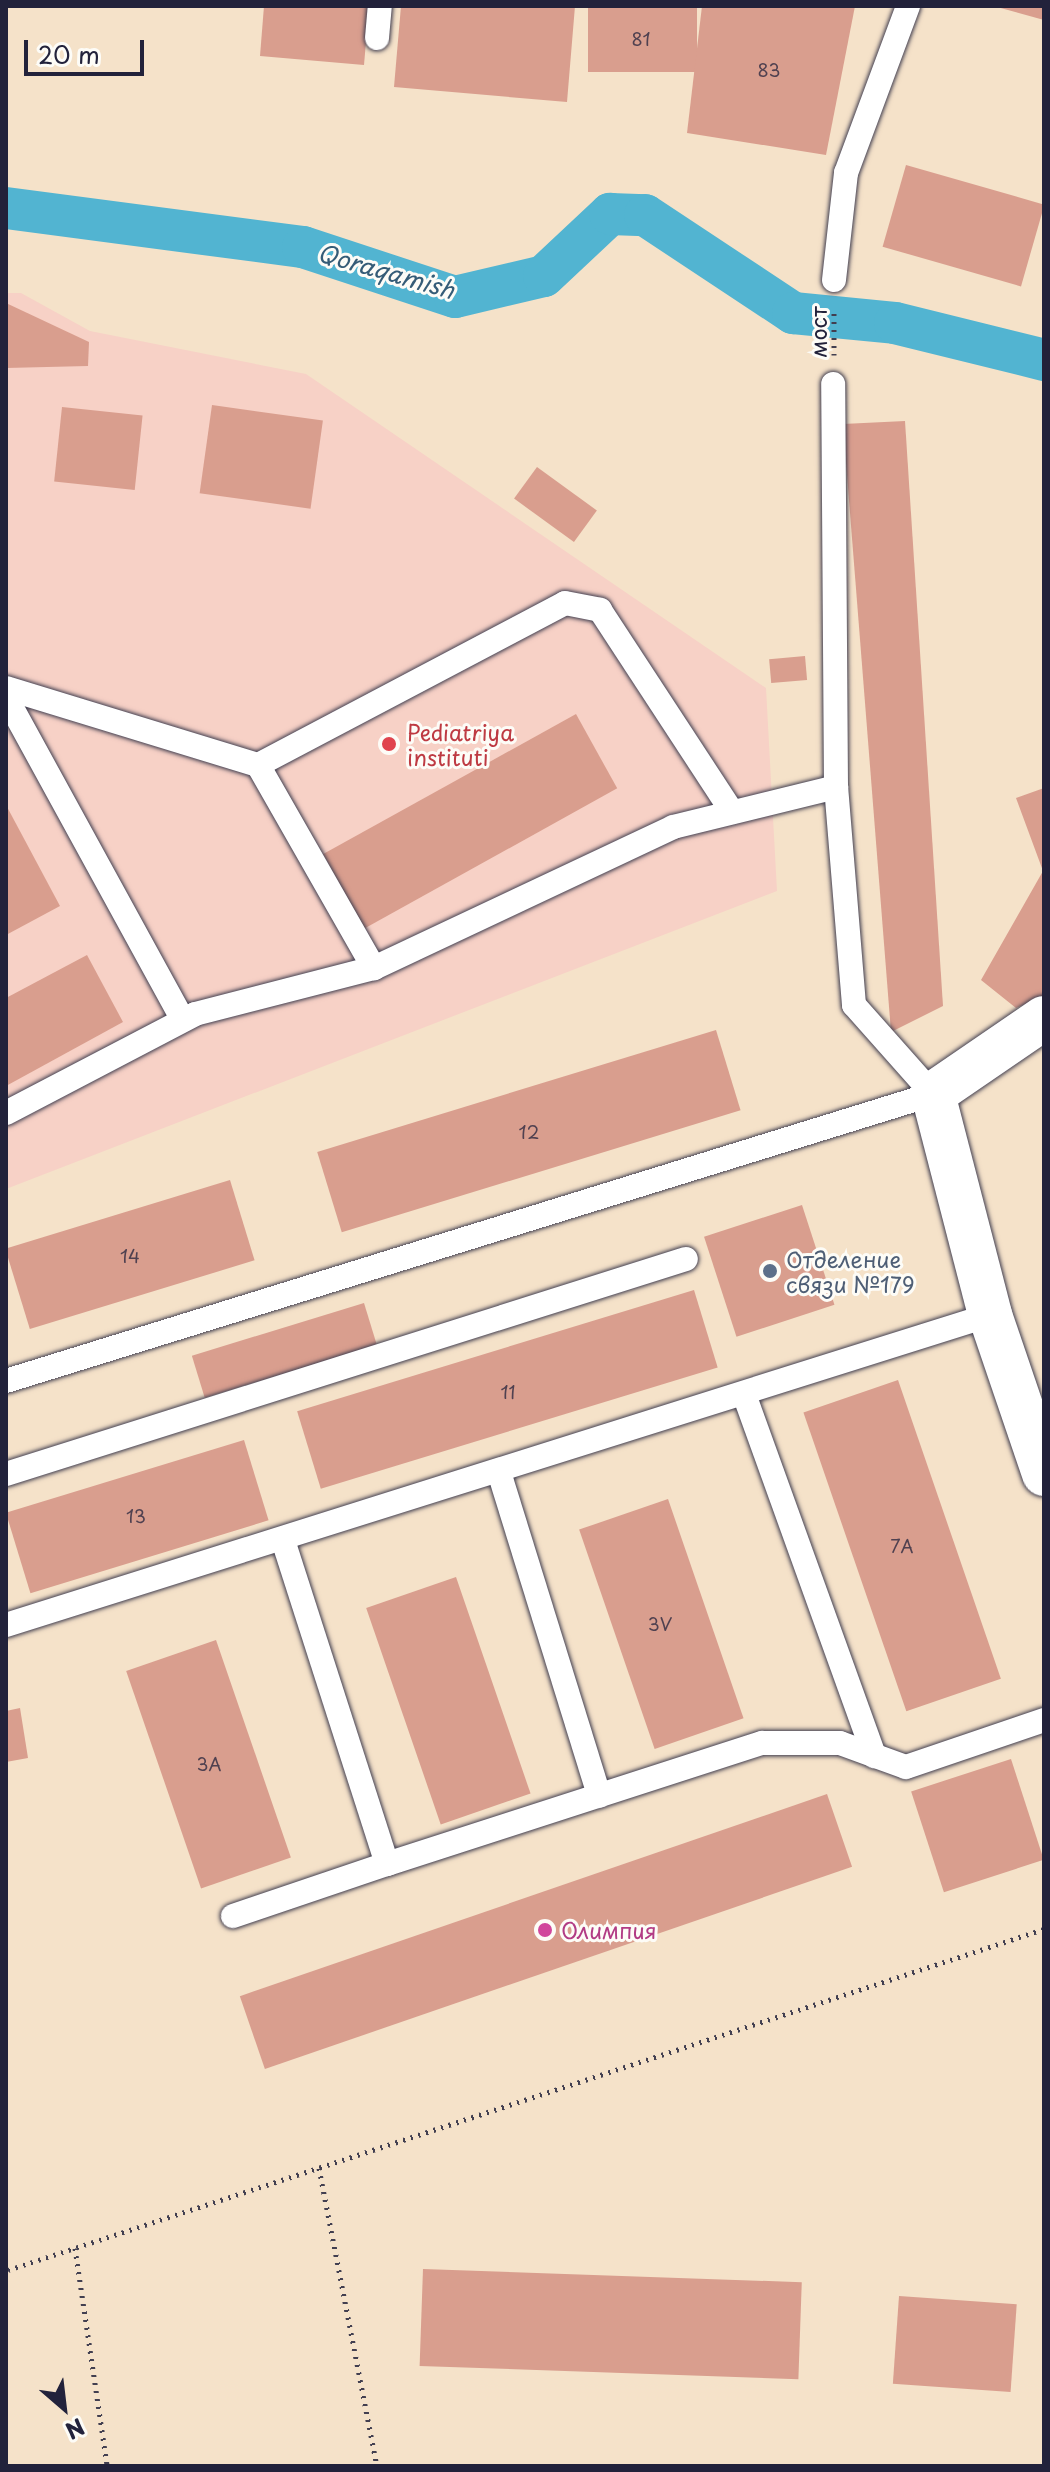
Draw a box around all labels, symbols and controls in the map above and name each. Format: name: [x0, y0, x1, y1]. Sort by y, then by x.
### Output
scale bar: [28, 24, 148, 74]
house number: 81: [631, 28, 651, 50]
text: 20 m: [38, 36, 100, 72]
house number: 83: [758, 59, 780, 81]
water label: Qoraqamish: [314, 238, 458, 304]
street label: мост: [805, 306, 831, 358]
place label: Pediatriya instituti: [407, 718, 514, 770]
marker: Pediatriya instituti: [378, 733, 400, 755]
house number: 12: [519, 1121, 539, 1143]
house number: 14: [120, 1245, 140, 1267]
place label: Отделение связи №179: [786, 1245, 915, 1296]
marker: Отделение связи №179: [761, 1262, 779, 1280]
house number: 11: [500, 1381, 516, 1403]
house number: 13: [126, 1505, 146, 1527]
house number: 7A: [890, 1535, 914, 1557]
house number: 3V: [648, 1613, 672, 1635]
house number: 3A: [197, 1753, 221, 1775]
place label: Олимпия: [561, 1917, 657, 1943]
marker: Олимпия: [536, 1921, 554, 1939]
north arrow: [24, 2368, 104, 2448]
text: N: [60, 2411, 91, 2448]

